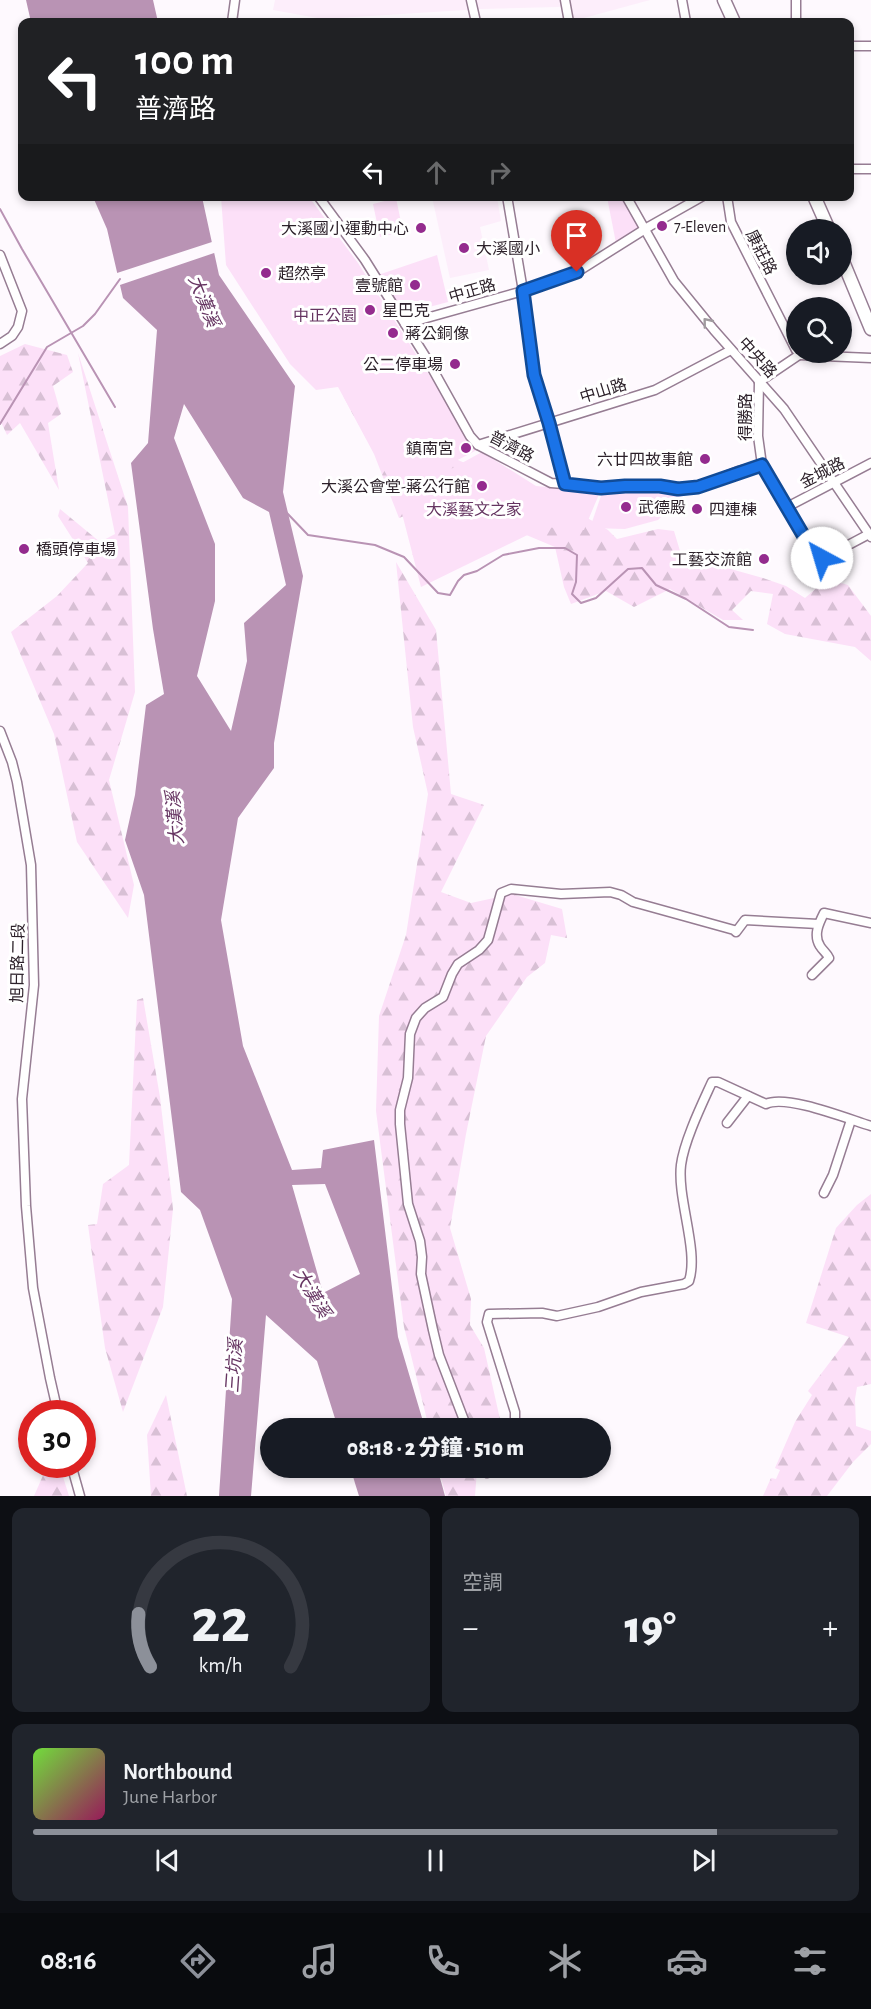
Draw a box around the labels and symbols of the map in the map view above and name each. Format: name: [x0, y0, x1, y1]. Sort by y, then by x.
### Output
pin: [551, 210, 602, 272]
marker: 7-Eleven: [655, 219, 669, 233]
place label: 7-Eleven: [674, 219, 726, 235]
place label: 大溪國小運動中心: [281, 220, 409, 237]
marker: 大溪國小運動中心: [414, 221, 428, 235]
street label: 康莊路: [743, 227, 780, 277]
place label: 大溪國小: [476, 240, 540, 257]
marker: 大溪國小: [457, 241, 471, 255]
place label: 超然亭: [278, 265, 326, 282]
marker: 超然亭: [259, 266, 273, 280]
water label: 大漢溪: [185, 272, 225, 333]
street label: 中正路: [447, 276, 498, 305]
place label: 壹號館: [355, 277, 403, 294]
marker: 壹號館: [408, 278, 422, 292]
marker: 星巴克: [363, 303, 377, 317]
place label: 星巴克: [382, 303, 430, 319]
park label: 中正公園: [293, 308, 357, 324]
one-way arrow: [704, 317, 715, 328]
place label: 蔣公銅像: [405, 325, 469, 342]
marker: 蔣公銅像: [386, 326, 400, 340]
street label: 中央路: [735, 334, 780, 381]
place label: 公二停車場: [363, 356, 443, 373]
marker: 公二停車場: [448, 357, 462, 371]
street label: 中山路: [578, 375, 629, 406]
street label: 得勝路: [737, 393, 754, 441]
street label: 普濟路: [487, 428, 537, 465]
place label: 鎮南宮: [406, 440, 454, 457]
marker: 鎮南宮: [459, 441, 473, 455]
place label: 六廿四故事館: [597, 451, 693, 468]
marker: 六廿四故事館: [698, 452, 712, 466]
street label: 金城路: [797, 454, 847, 491]
place label: 大溪公會堂-蔣公行館: [321, 478, 470, 495]
marker: 大溪公會堂-蔣公行館: [475, 479, 489, 493]
place label: 武德殿: [638, 499, 686, 516]
marker: 武德殿: [619, 500, 633, 514]
park label: 大溪藝文之家: [426, 501, 522, 518]
place label: 四連棟: [709, 501, 757, 518]
marker: 四連棟: [690, 502, 704, 516]
position arrow: [790, 526, 854, 590]
place label: 橋頭停車場: [36, 541, 116, 558]
marker: 橋頭停車場: [17, 542, 31, 556]
place label: 工藝交流館: [672, 551, 752, 568]
marker: 工藝交流館: [757, 552, 771, 566]
water label: 大漢溪: [162, 787, 187, 846]
street label: 旭日路二段: [8, 923, 27, 1003]
water label: 大漢溪: [290, 1265, 336, 1324]
water label: 三坑溪: [222, 1335, 246, 1394]
speed limit sign: 30: [18, 1400, 96, 1478]

